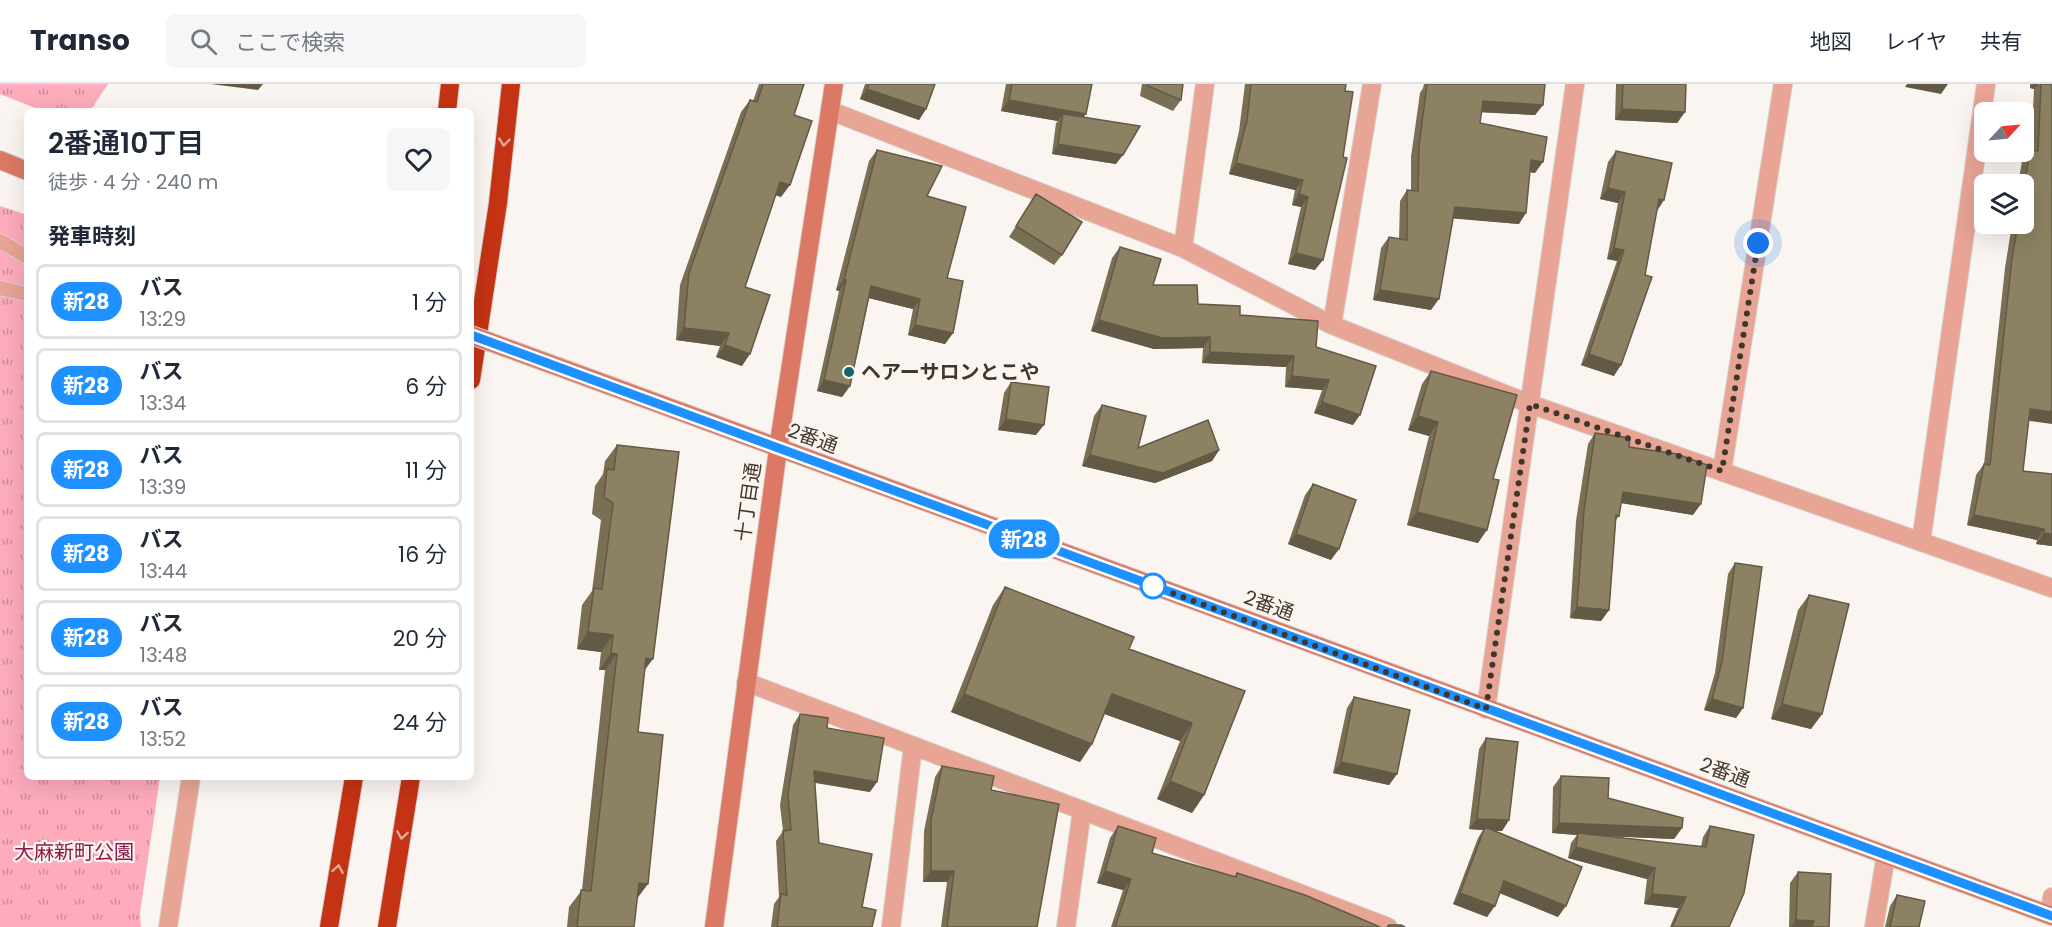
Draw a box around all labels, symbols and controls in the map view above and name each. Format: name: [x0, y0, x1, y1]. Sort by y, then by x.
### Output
search box: [166, 14, 586, 68]
text: Transo: [30, 21, 130, 60]
icon: search: [187, 25, 220, 58]
text: ここで検索: [235, 27, 345, 58]
text: 地図: [1810, 27, 1852, 56]
text: レイヤ: [1885, 27, 1947, 56]
text: 共有: [1980, 27, 2022, 56]
north arrow: [1974, 102, 2034, 162]
map controls: [1974, 102, 2034, 234]
text: 2番通10丁目: [48, 124, 204, 163]
button: heart: [387, 128, 450, 191]
one-way arrow: [498, 138, 511, 147]
text: 徒歩 · 4 分 · 240 m: [48, 168, 218, 196]
button: layers: [1974, 174, 2034, 234]
text: 発車時刻: [48, 221, 136, 252]
your location: [1743, 228, 1773, 258]
text: バス: [140, 272, 184, 303]
text: 新28: [63, 287, 110, 316]
text: 1 分: [412, 287, 447, 318]
text: 13:29: [140, 305, 186, 333]
text: バス: [140, 356, 184, 387]
place label: ヘアーサロンとこや: [861, 358, 1039, 386]
marker: ヘアーサロンとこや: [842, 365, 856, 379]
text: 新28: [63, 371, 110, 400]
text: 6 分: [405, 371, 447, 402]
text: 13:34: [140, 389, 186, 417]
street label: 2番通: [784, 416, 842, 460]
text: バス: [140, 440, 184, 471]
text: 新28: [63, 455, 110, 484]
text: 11 分: [405, 455, 447, 486]
street label: 十丁目通: [729, 460, 767, 544]
text: 13:39: [140, 473, 186, 501]
line badge: 新28: [990, 520, 1058, 558]
text: バス: [140, 524, 184, 555]
text: 新28: [1001, 525, 1047, 554]
text: 新28: [63, 539, 110, 568]
text: 16 分: [398, 539, 447, 570]
text: 13:44: [140, 557, 187, 585]
unlabelled marker: [1140, 573, 1166, 599]
street label: 2番通: [1240, 583, 1298, 627]
text: バス: [140, 608, 184, 639]
text: 新28: [63, 623, 110, 652]
text: 20 分: [393, 623, 447, 654]
text: 13:48: [140, 641, 187, 669]
text: バス: [140, 692, 184, 723]
text: 新28: [63, 707, 110, 736]
text: 24 分: [393, 707, 447, 738]
text: 13:52: [140, 725, 186, 753]
street label: 2番通: [1696, 750, 1754, 794]
one-way arrow: [396, 830, 408, 839]
park label: 大麻新町公園: [14, 838, 134, 866]
one-way arrow: [332, 865, 344, 874]

